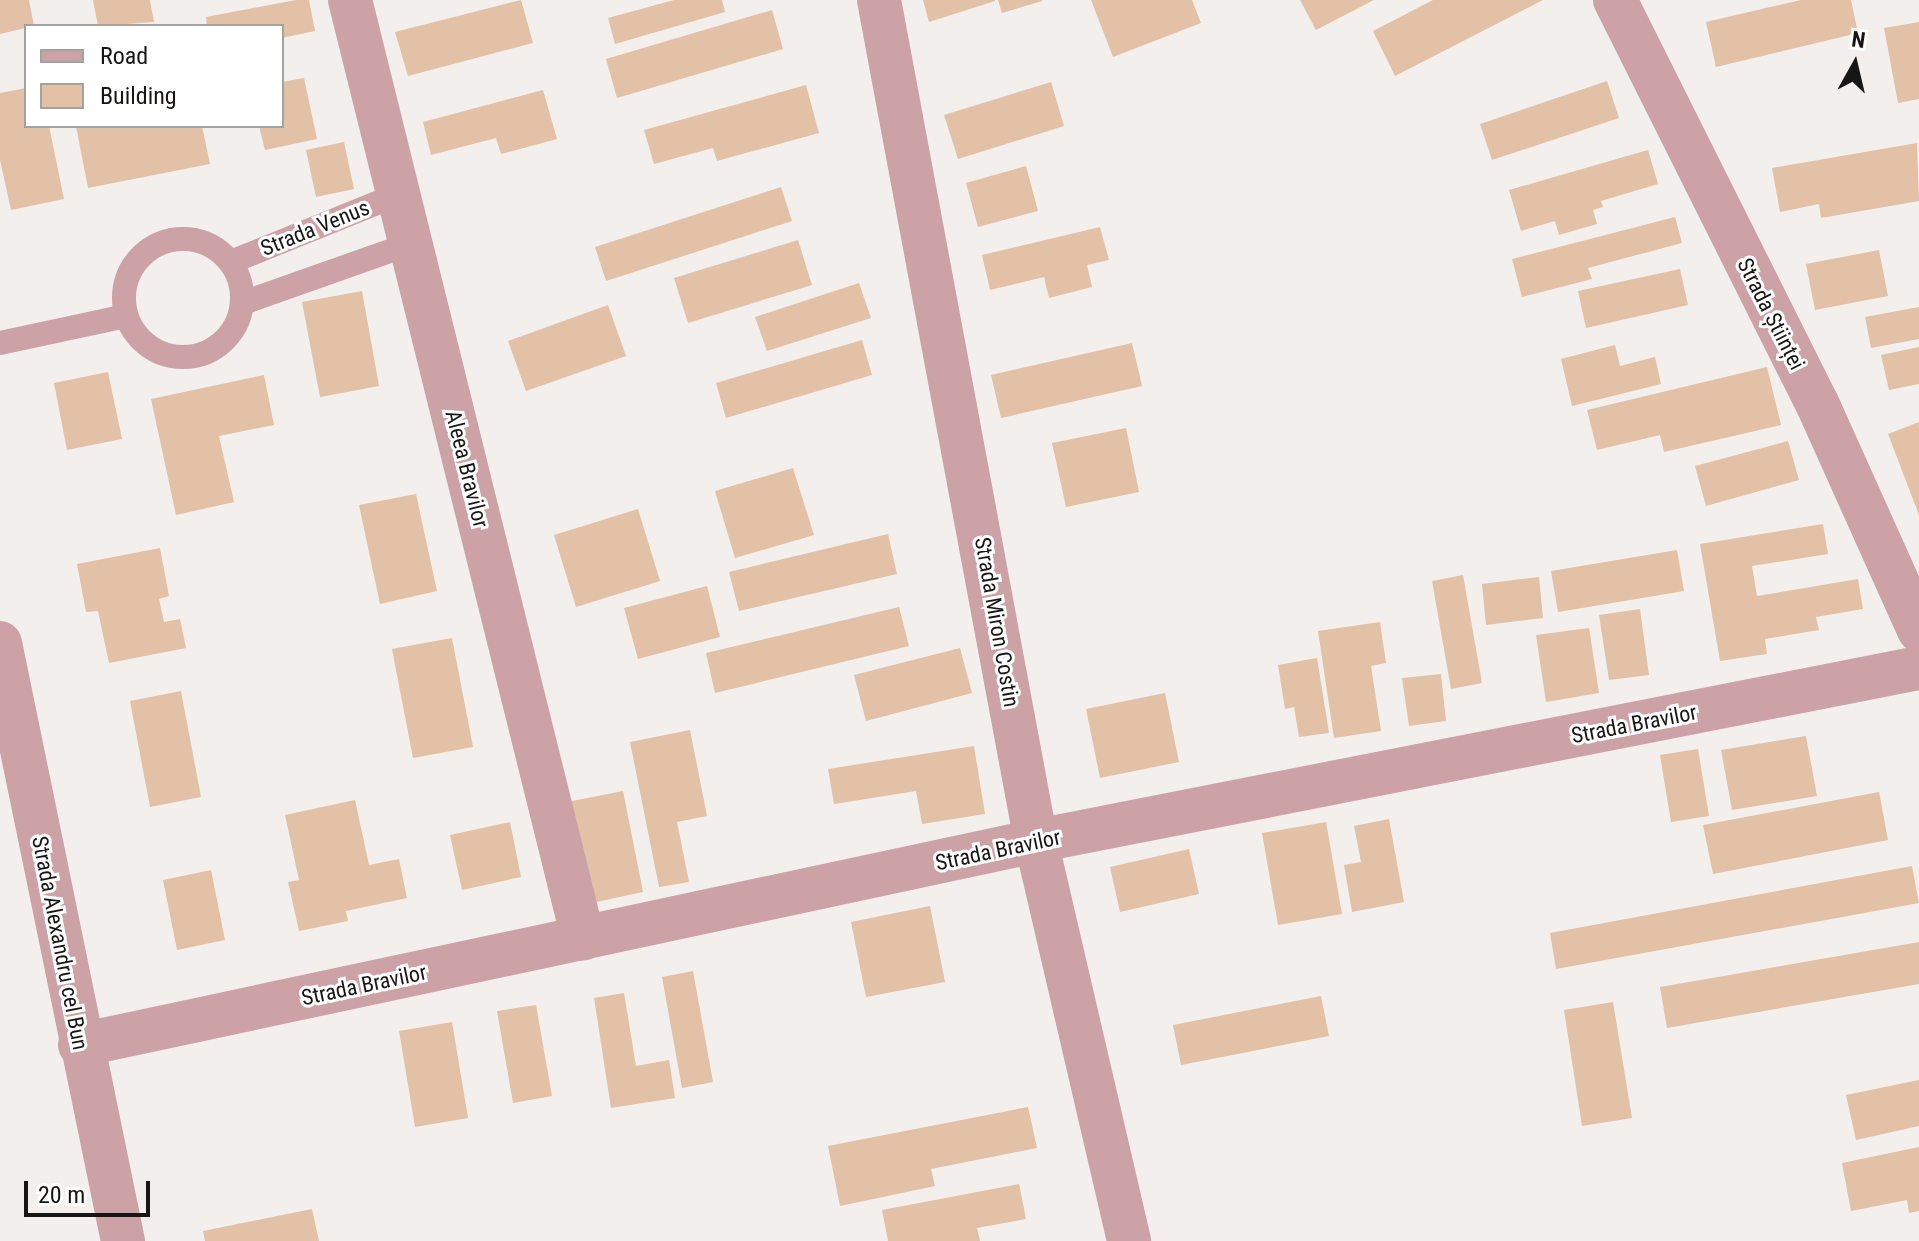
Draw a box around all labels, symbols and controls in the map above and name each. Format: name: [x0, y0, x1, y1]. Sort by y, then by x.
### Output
legend: [24, 24, 284, 128]
north arrow: [1815, 24, 1895, 104]
text: N: [1850, 26, 1867, 53]
text: Road: [100, 42, 148, 70]
text: Building: [100, 82, 177, 110]
street label: Strada Venus: [257, 194, 373, 262]
street label: Strada Științei: [1732, 254, 1810, 374]
street label: Aleea Bravilor: [440, 408, 494, 530]
street label: Strada Miron Costin: [969, 535, 1025, 709]
street label: Strada Bravilor: [1569, 699, 1699, 749]
street label: Strada Bravilor: [933, 824, 1063, 876]
street label: Strada Alexandru cel Bun: [26, 834, 94, 1052]
street label: Strada Bravilor: [299, 959, 429, 1011]
scale bar: [28, 1165, 154, 1215]
text: 20 m: [38, 1181, 85, 1209]

